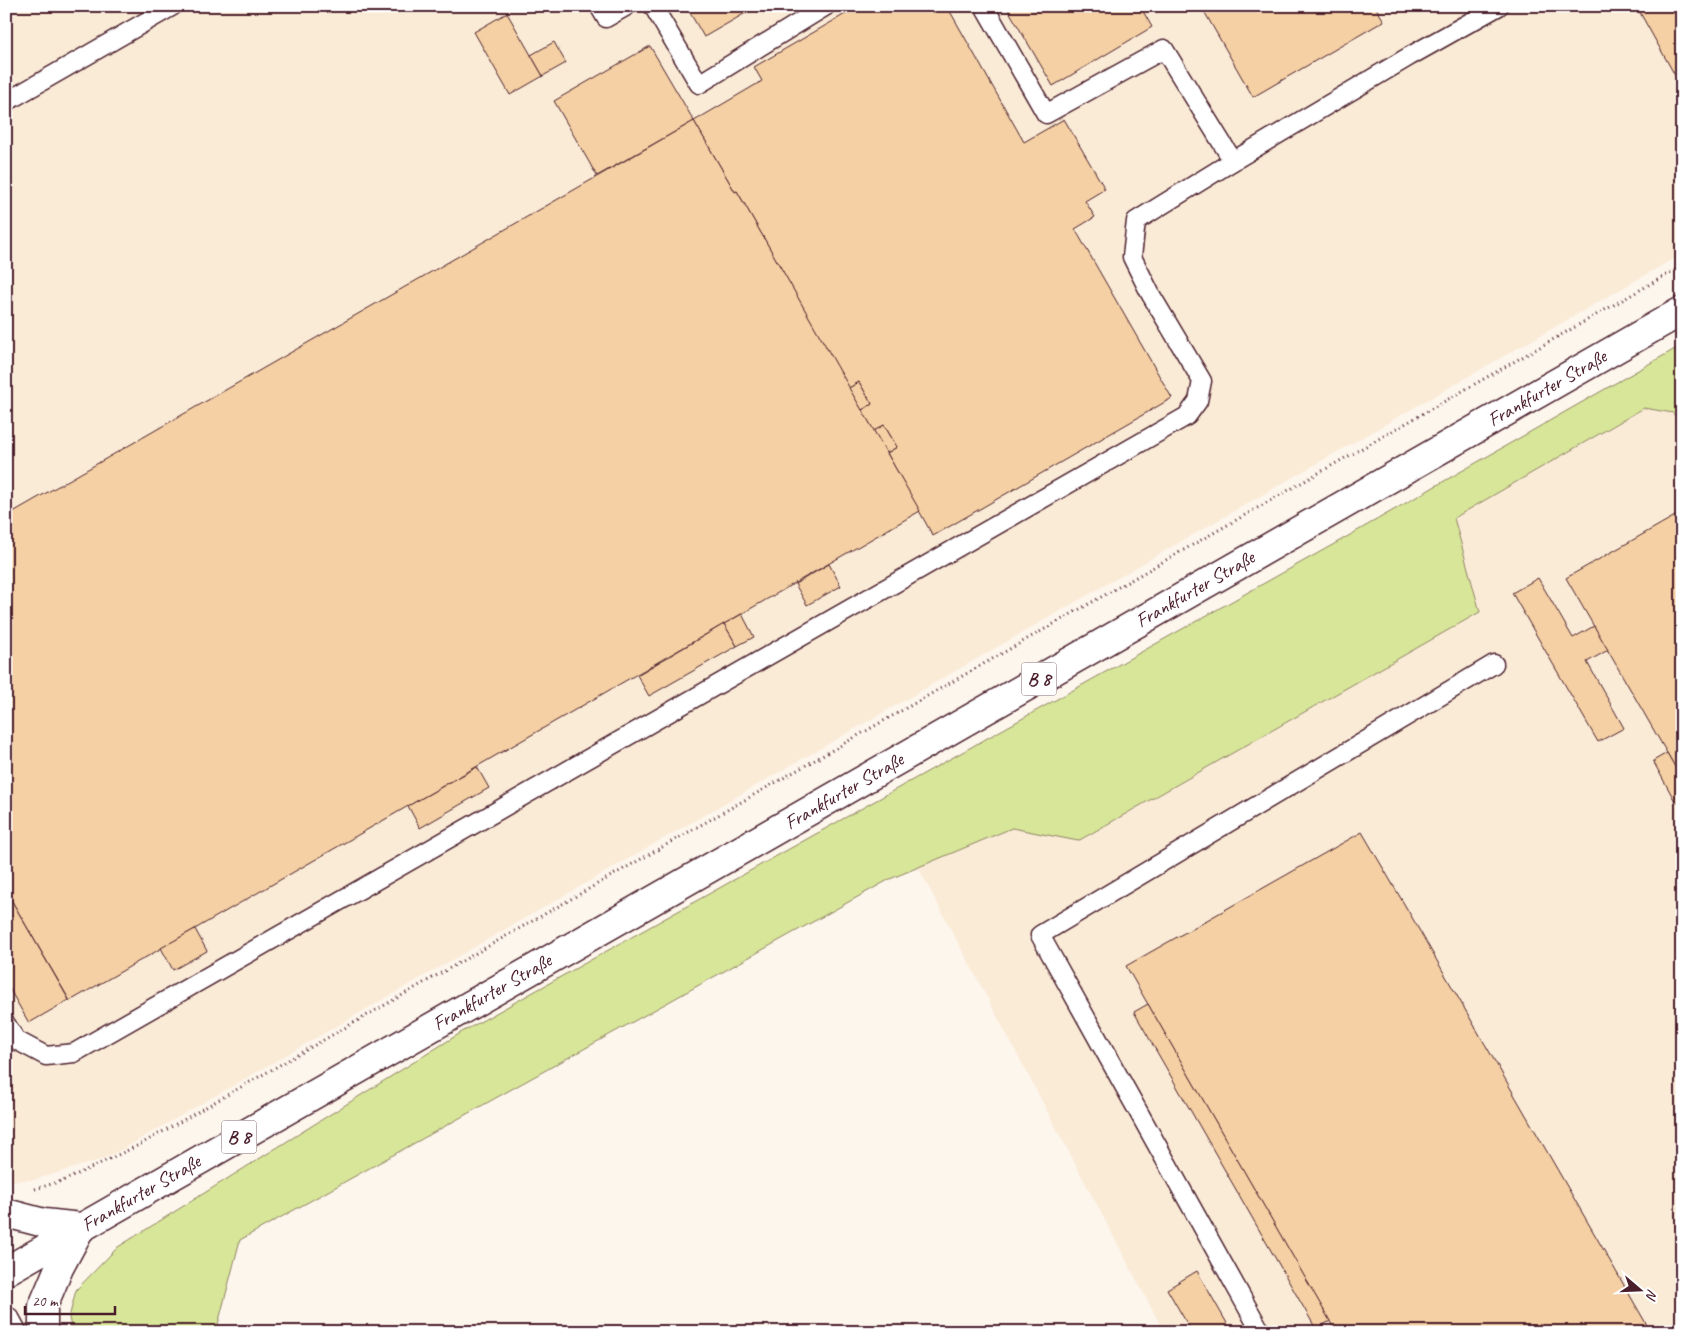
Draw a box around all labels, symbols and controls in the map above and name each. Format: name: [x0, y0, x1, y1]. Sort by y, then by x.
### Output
street label: Frankfurter Straße: [1483, 343, 1612, 432]
street label: Frankfurter Straße: [1131, 544, 1260, 633]
road number: B 8: [1022, 662, 1056, 696]
street label: Frankfurter Straße: [780, 746, 909, 835]
street label: Frankfurter Straße: [428, 947, 557, 1036]
road number: B 8: [222, 1120, 256, 1154]
street label: Frankfurter Straße: [77, 1148, 206, 1237]
north arrow: [1616, 1266, 1666, 1316]
scale bar: [25, 1283, 115, 1315]
text: N: [1642, 1287, 1661, 1303]
text: 20 m: [32, 1292, 59, 1311]

